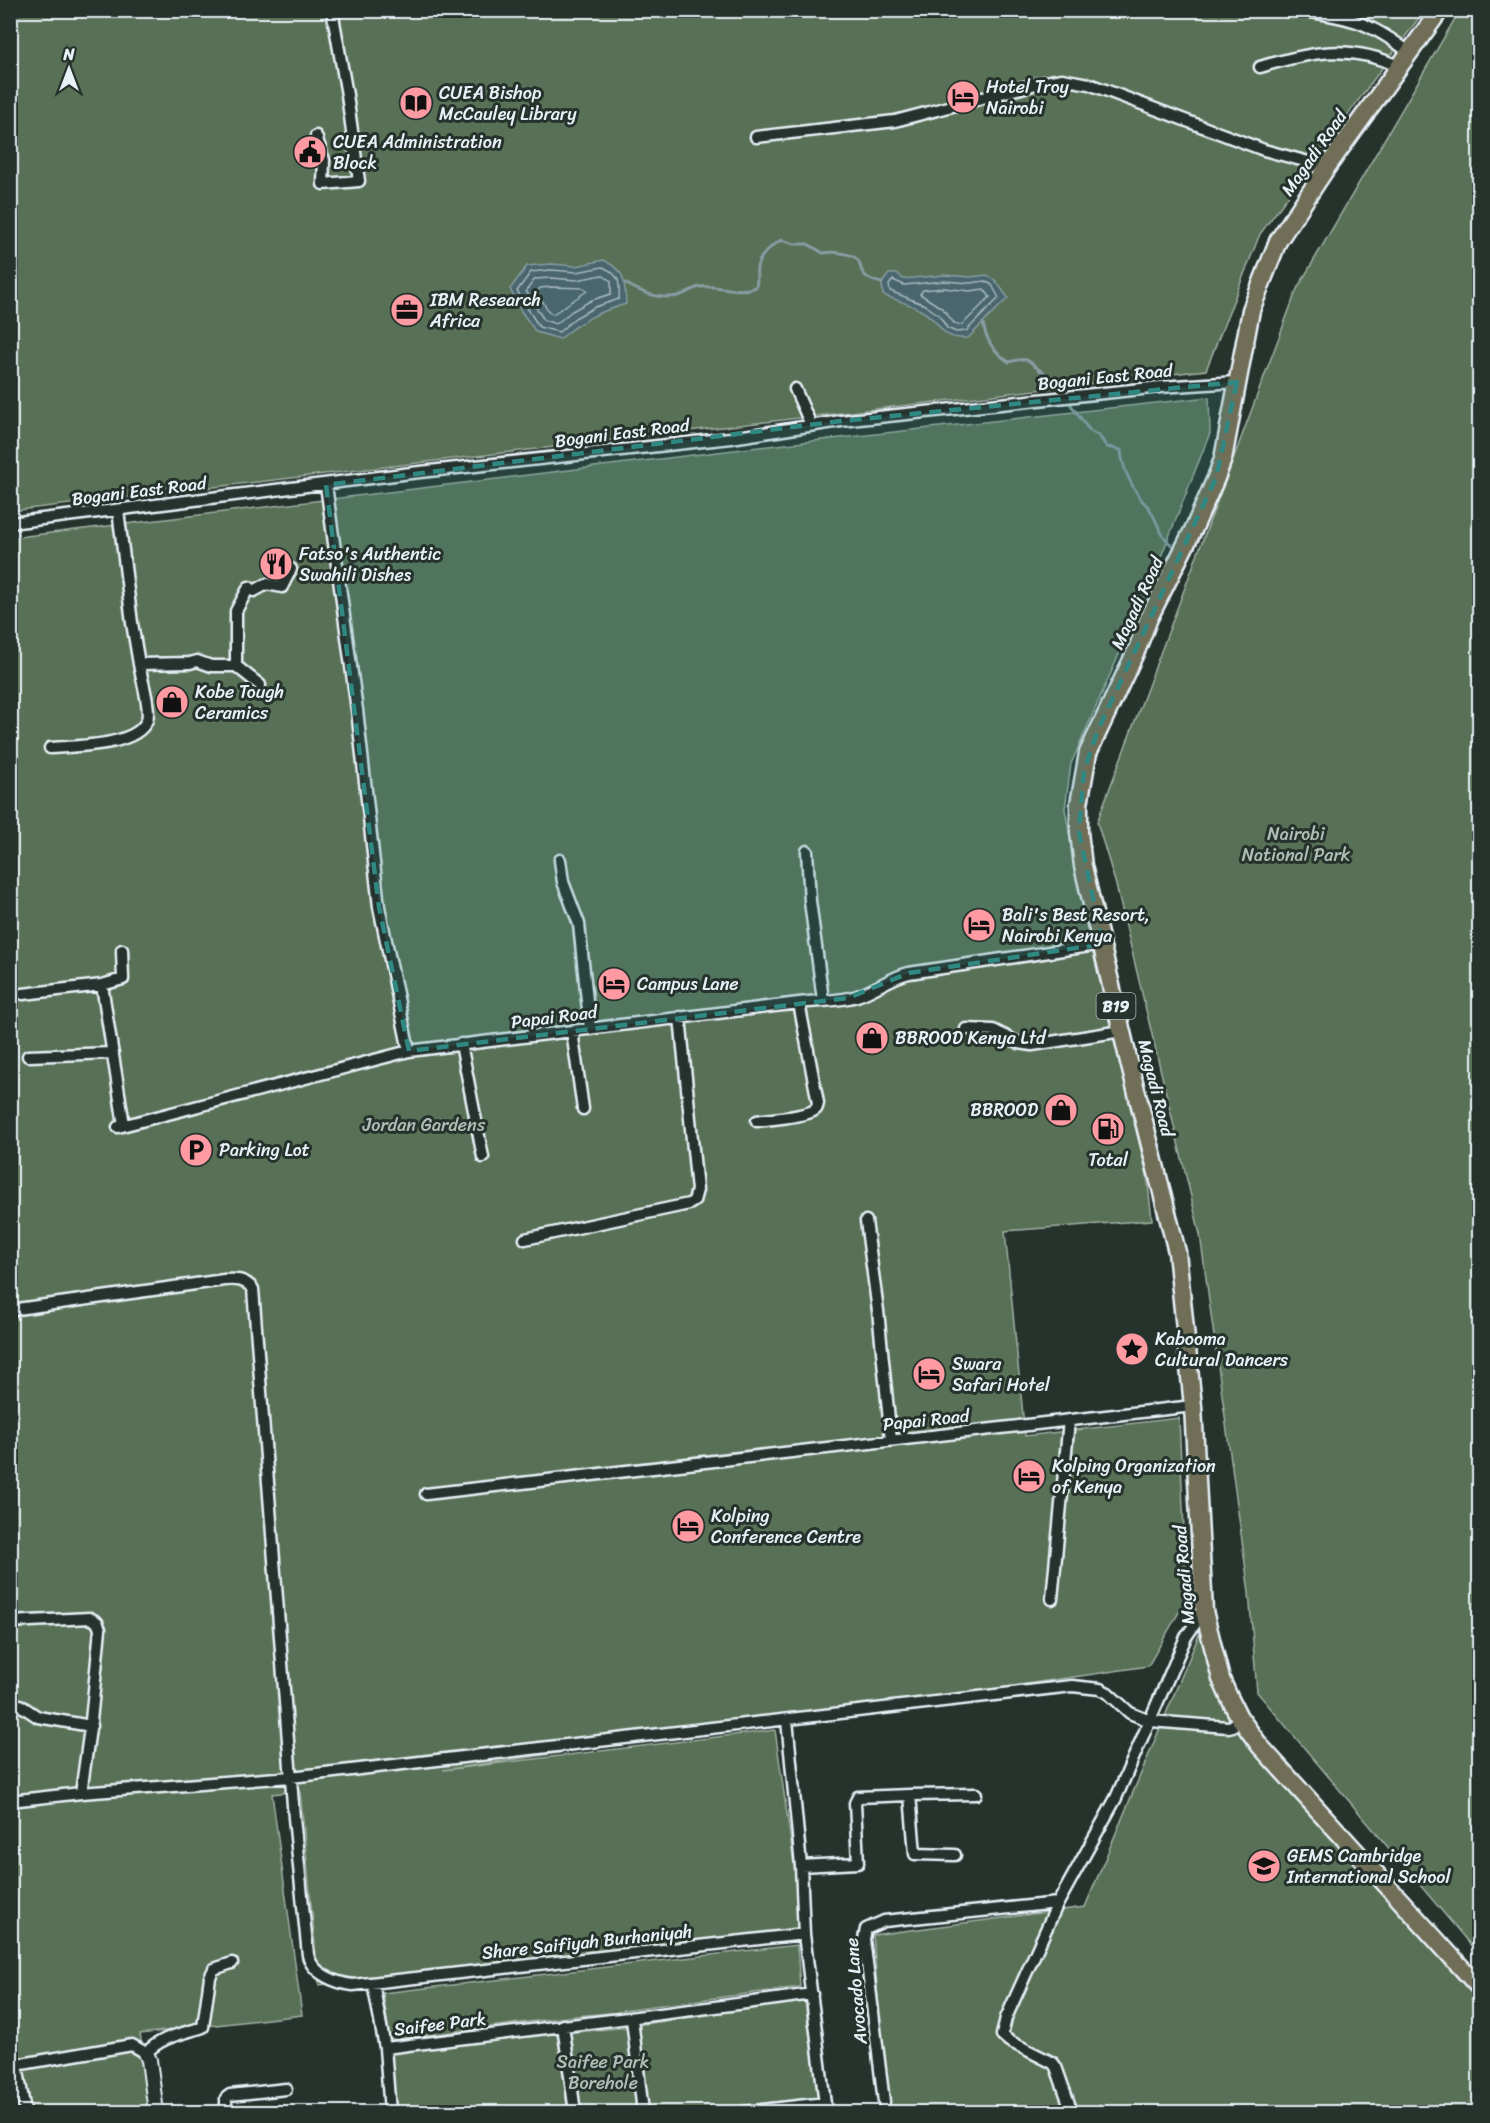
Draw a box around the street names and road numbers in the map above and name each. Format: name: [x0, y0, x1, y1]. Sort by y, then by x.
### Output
street label: Magadi Road: [1272, 102, 1357, 203]
street label: Bogani East Road: [1036, 354, 1176, 400]
street label: Bogani East Road: [553, 409, 693, 457]
street label: Bogani East Road: [70, 467, 210, 515]
street label: Magadi Road: [1101, 550, 1173, 655]
road number: B19: [1096, 993, 1136, 1019]
street label: Papai Road: [509, 996, 600, 1038]
street label: Magadi Road: [1128, 1036, 1184, 1142]
street label: Papai Road: [881, 1399, 972, 1440]
street label: Magadi Road: [1164, 1523, 1204, 1626]
street label: Share Saifiyah Burhaniyah: [480, 1915, 694, 1969]
street label: Avocado Lane: [835, 1936, 877, 2047]
street label: Saifee Park: [392, 2002, 488, 2046]

